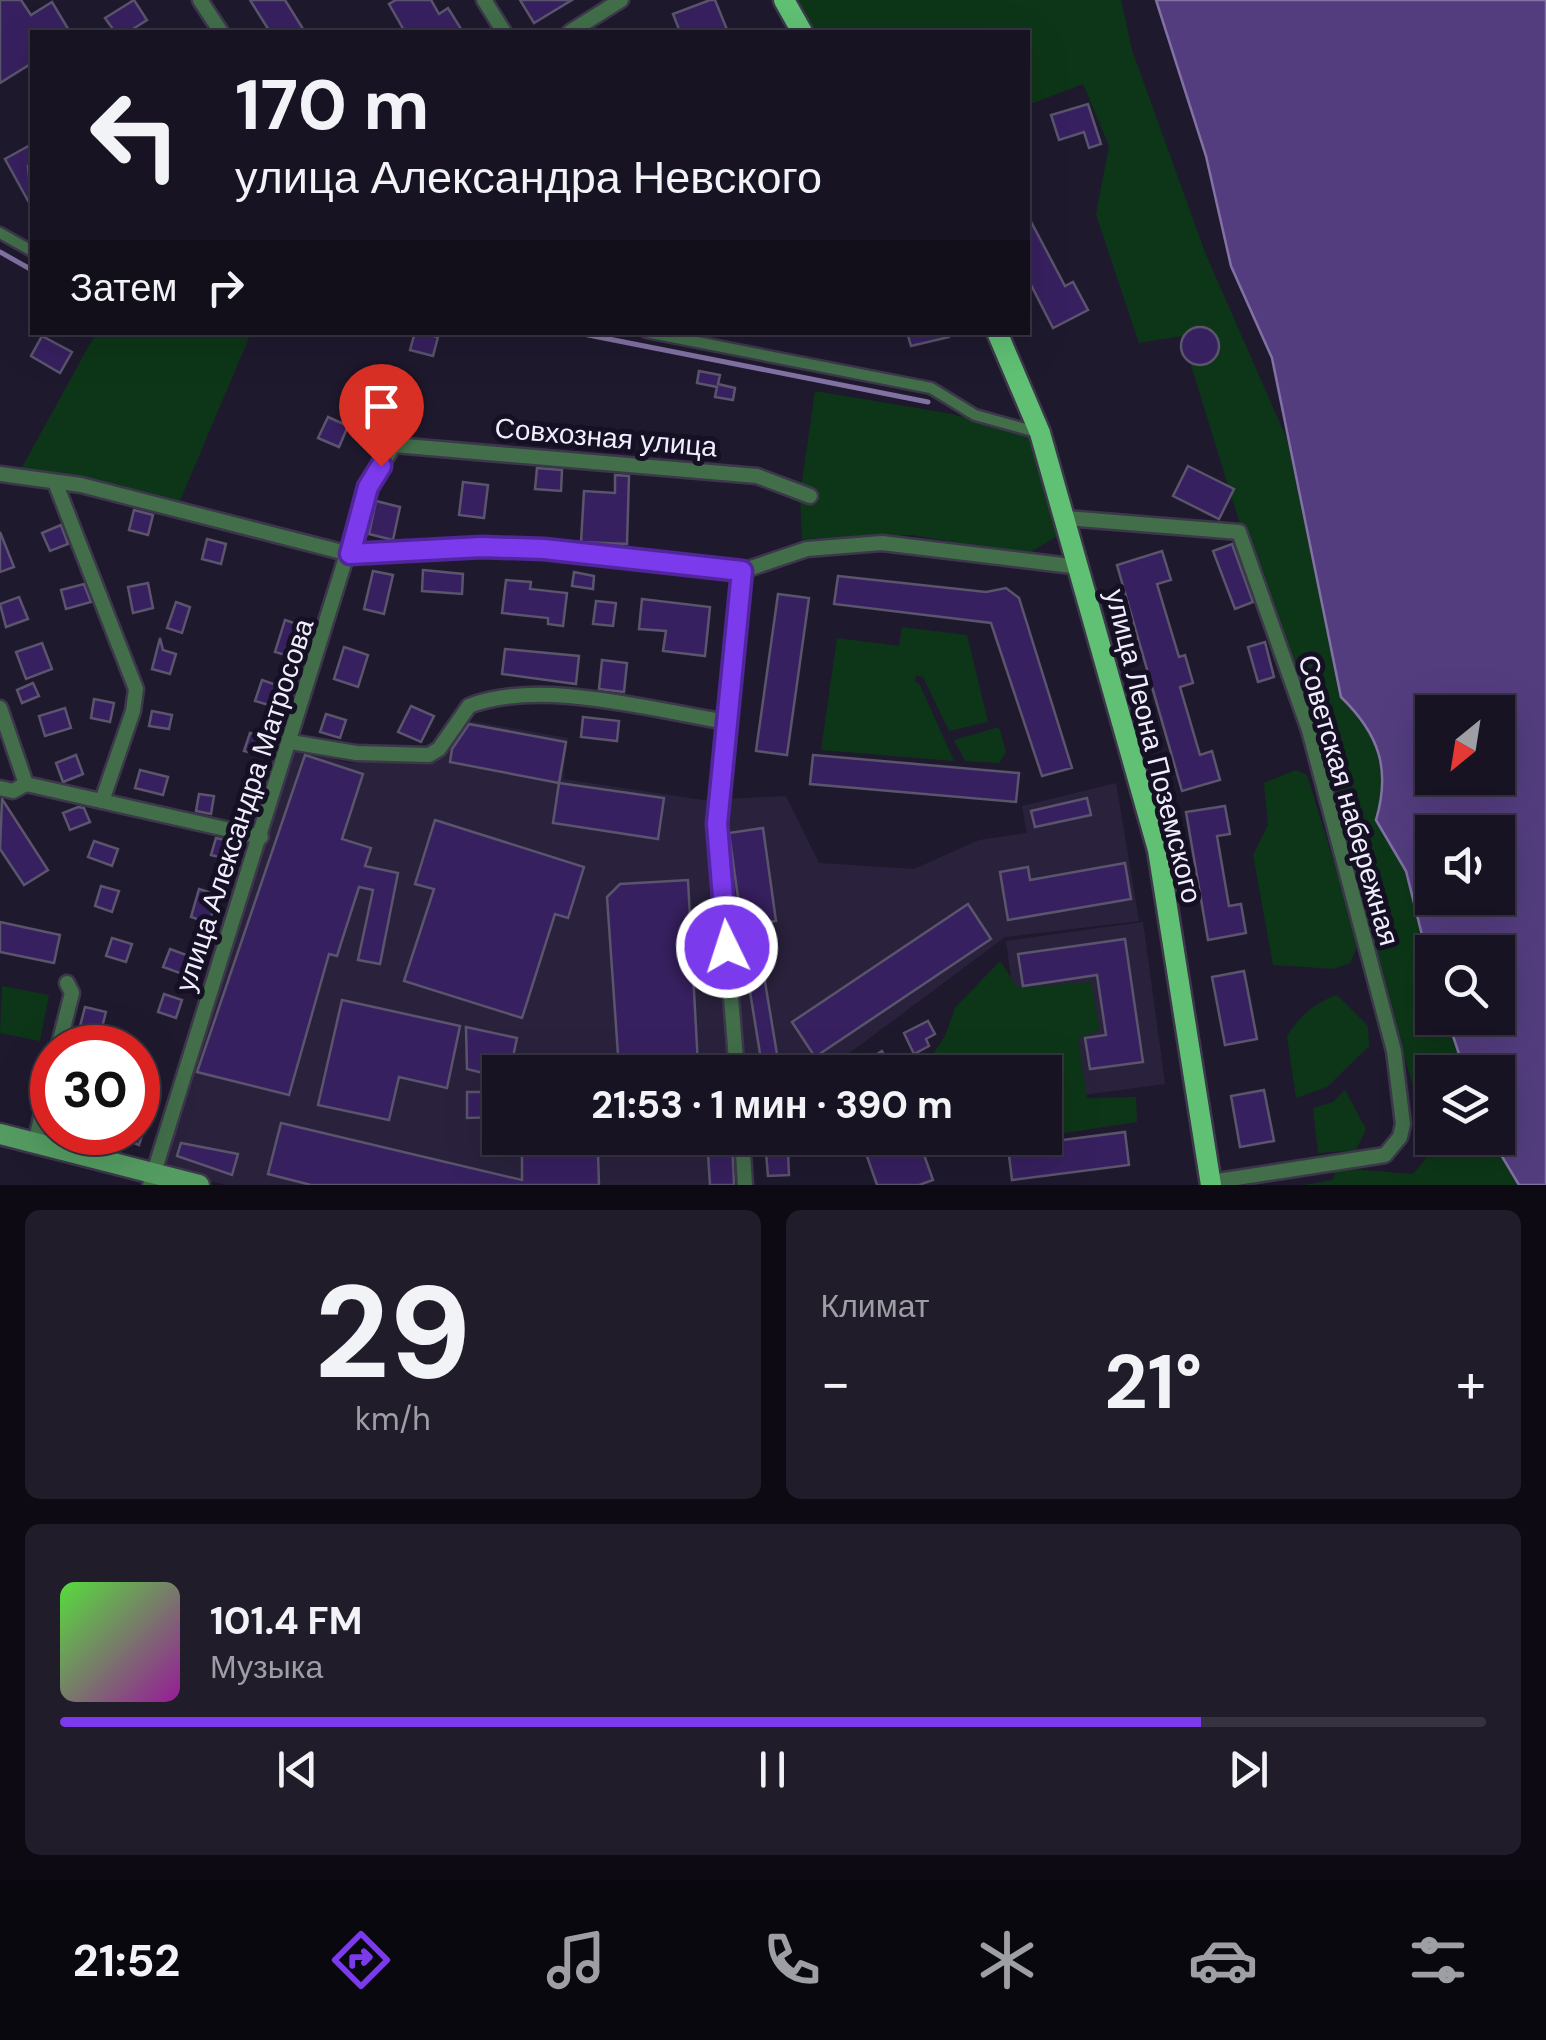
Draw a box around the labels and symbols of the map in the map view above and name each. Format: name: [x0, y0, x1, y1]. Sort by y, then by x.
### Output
pin: [339, 364, 424, 467]
street label: Совхозная улица: [493, 409, 719, 466]
street label: улица Леона Поземского: [1097, 585, 1210, 907]
street label: улица Александра Матросова: [167, 614, 322, 996]
street label: Советская набережная: [1289, 651, 1408, 950]
north arrow: [1415, 695, 1515, 795]
position arrow: [675, 895, 779, 999]
speed limit sign: 30: [30, 1025, 160, 1155]

